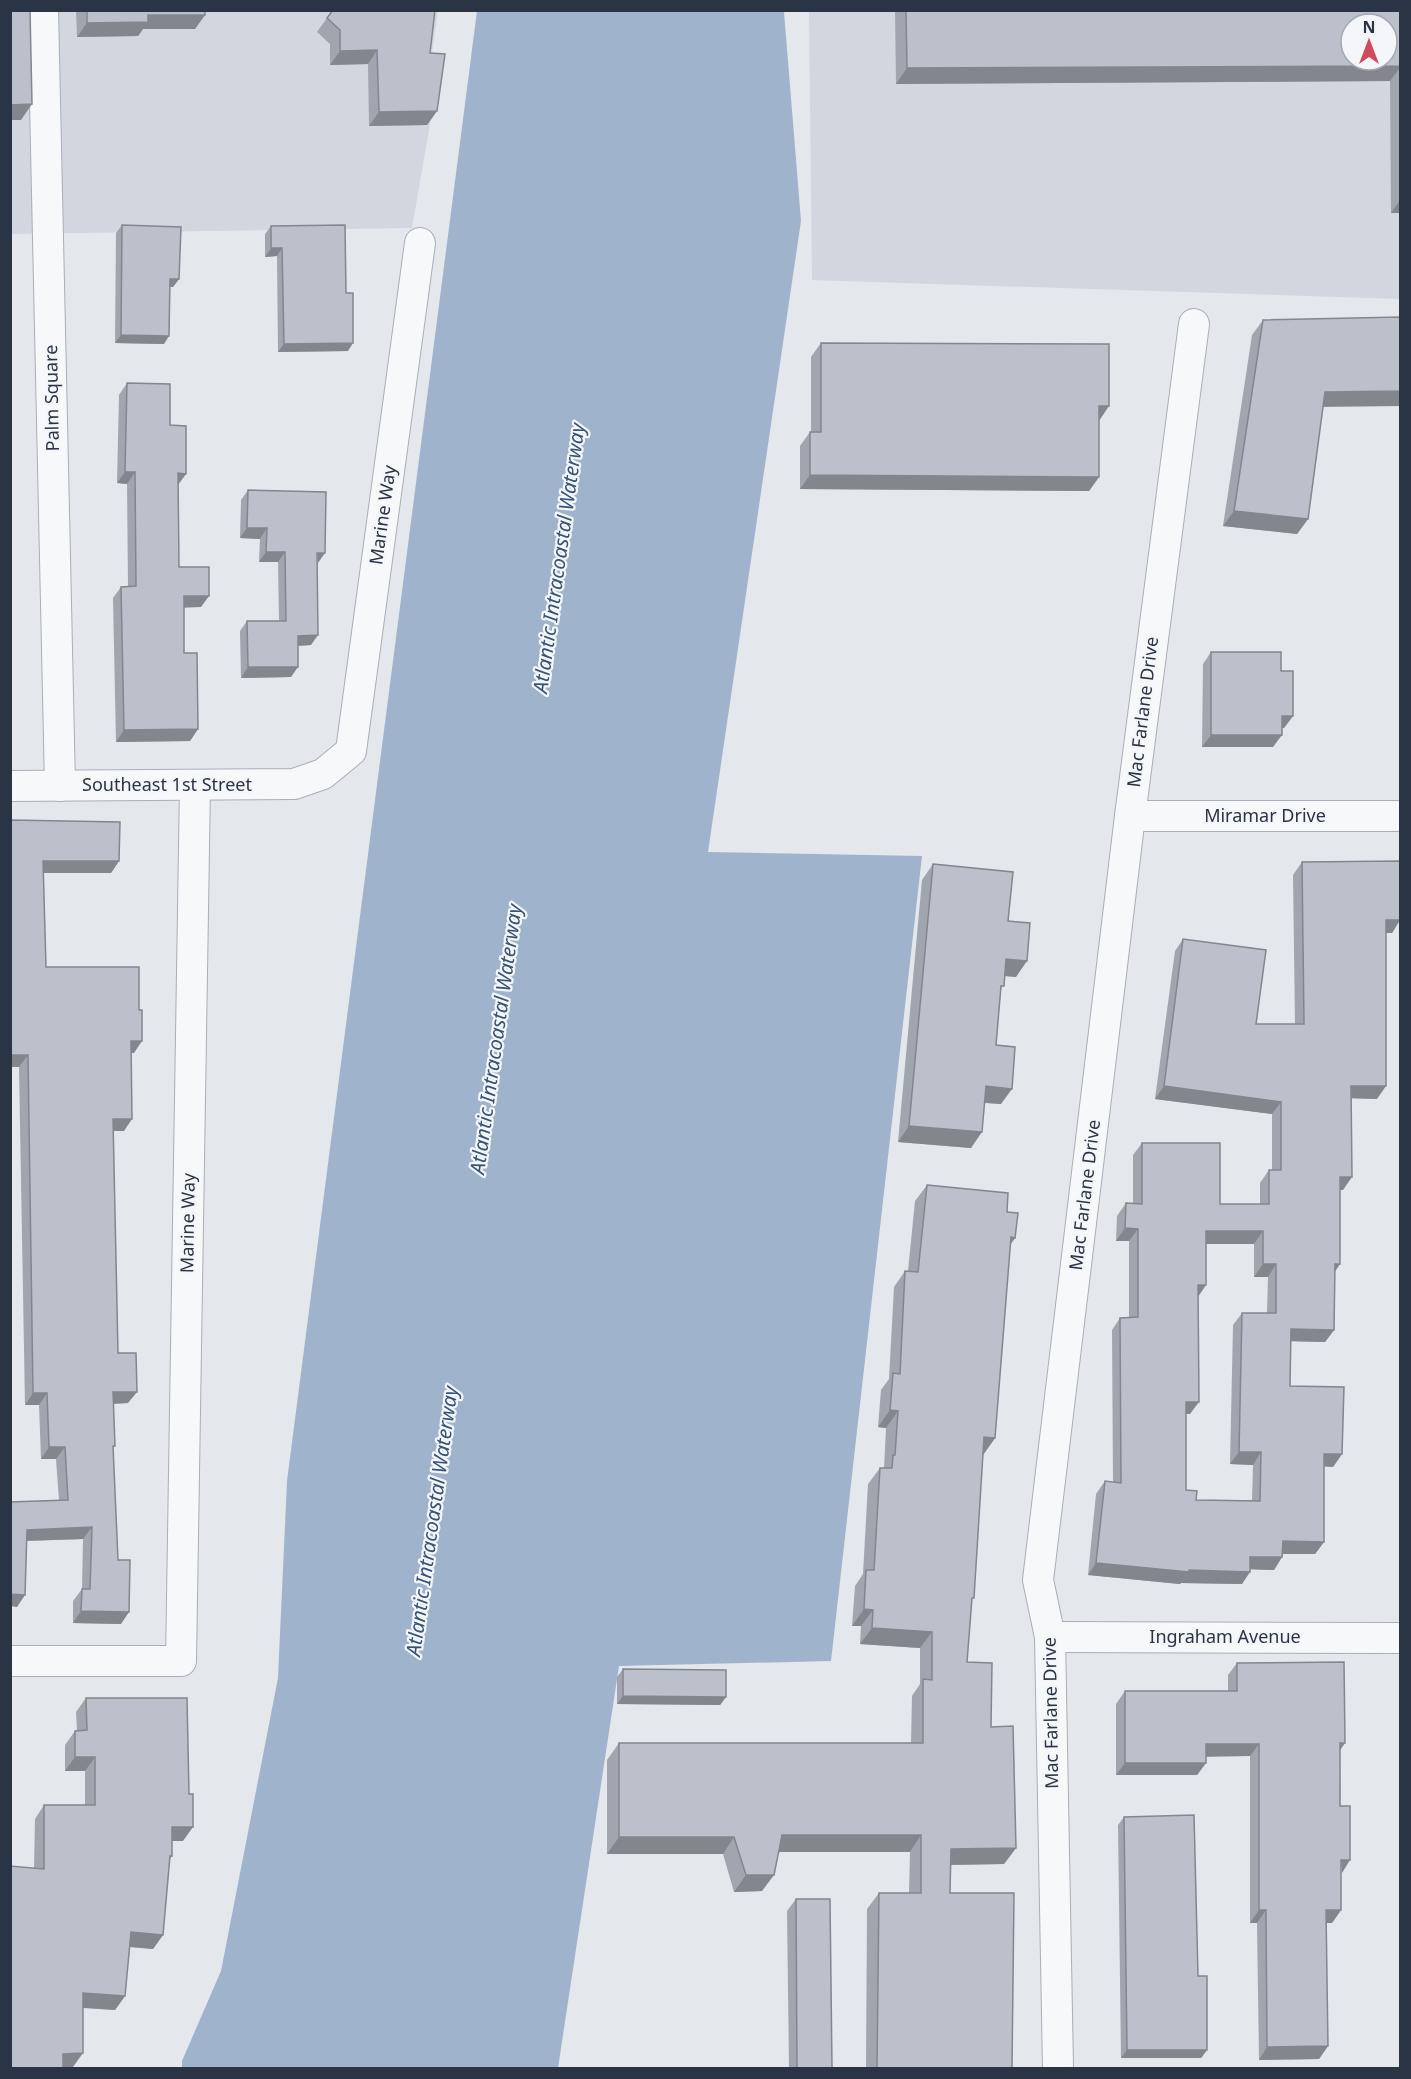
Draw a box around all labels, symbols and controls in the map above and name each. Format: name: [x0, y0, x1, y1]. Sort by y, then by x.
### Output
north arrow: [1339, 12, 1399, 72]
text: N: [1362, 16, 1376, 38]
street label: Palm Square: [38, 345, 64, 451]
water label: Atlantic Intracoastal Waterway: [526, 420, 591, 697]
street label: Marine Way: [363, 463, 401, 566]
street label: Mac Farlane Drive: [1121, 635, 1163, 789]
street label: Southeast 1st Street: [82, 772, 252, 796]
street label: Miramar Drive: [1204, 803, 1326, 827]
water label: Atlantic Intracoastal Waterway: [463, 901, 528, 1178]
street label: Mac Farlane Drive: [1063, 1118, 1105, 1272]
street label: Marine Way: [174, 1172, 200, 1273]
water label: Atlantic Intracoastal Waterway: [399, 1383, 464, 1660]
street label: Ingraham Avenue: [1149, 1624, 1301, 1648]
street label: Mac Farlane Drive: [1037, 1637, 1063, 1789]

